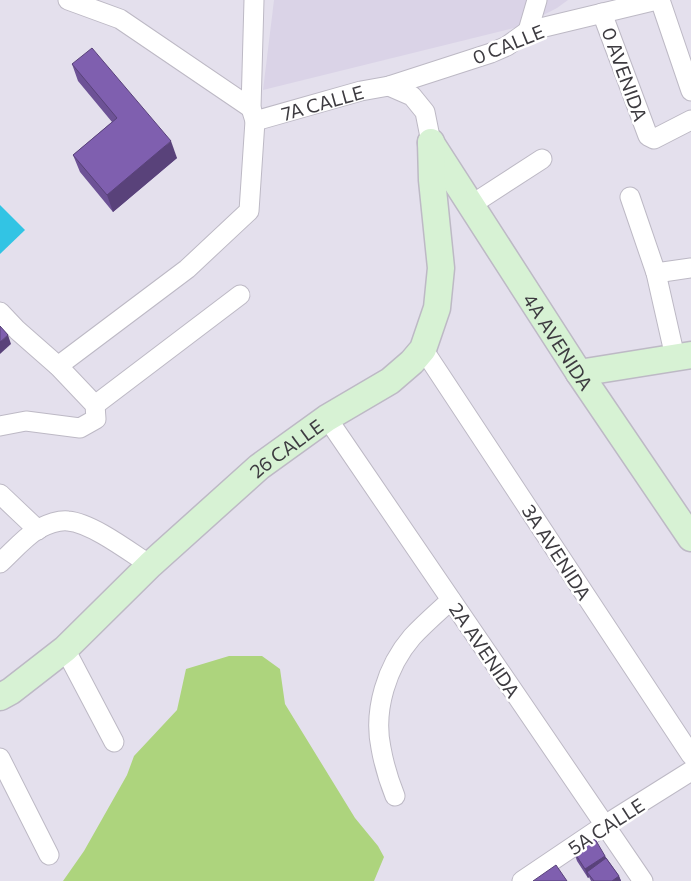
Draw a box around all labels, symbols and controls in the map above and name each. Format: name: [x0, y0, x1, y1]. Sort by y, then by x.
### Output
street label: 0 CALLE: [469, 19, 547, 69]
street label: 0 AVENIDA: [597, 24, 653, 124]
street label: 7A CALLE: [279, 79, 366, 124]
street label: 4A AVENIDA: [519, 289, 598, 394]
street label: 26 CALLE: [244, 414, 327, 482]
street label: 3A AVENIDA: [518, 500, 596, 604]
street label: 2A AVENIDA: [445, 598, 525, 702]
street label: 5A CALLE: [564, 793, 648, 859]

